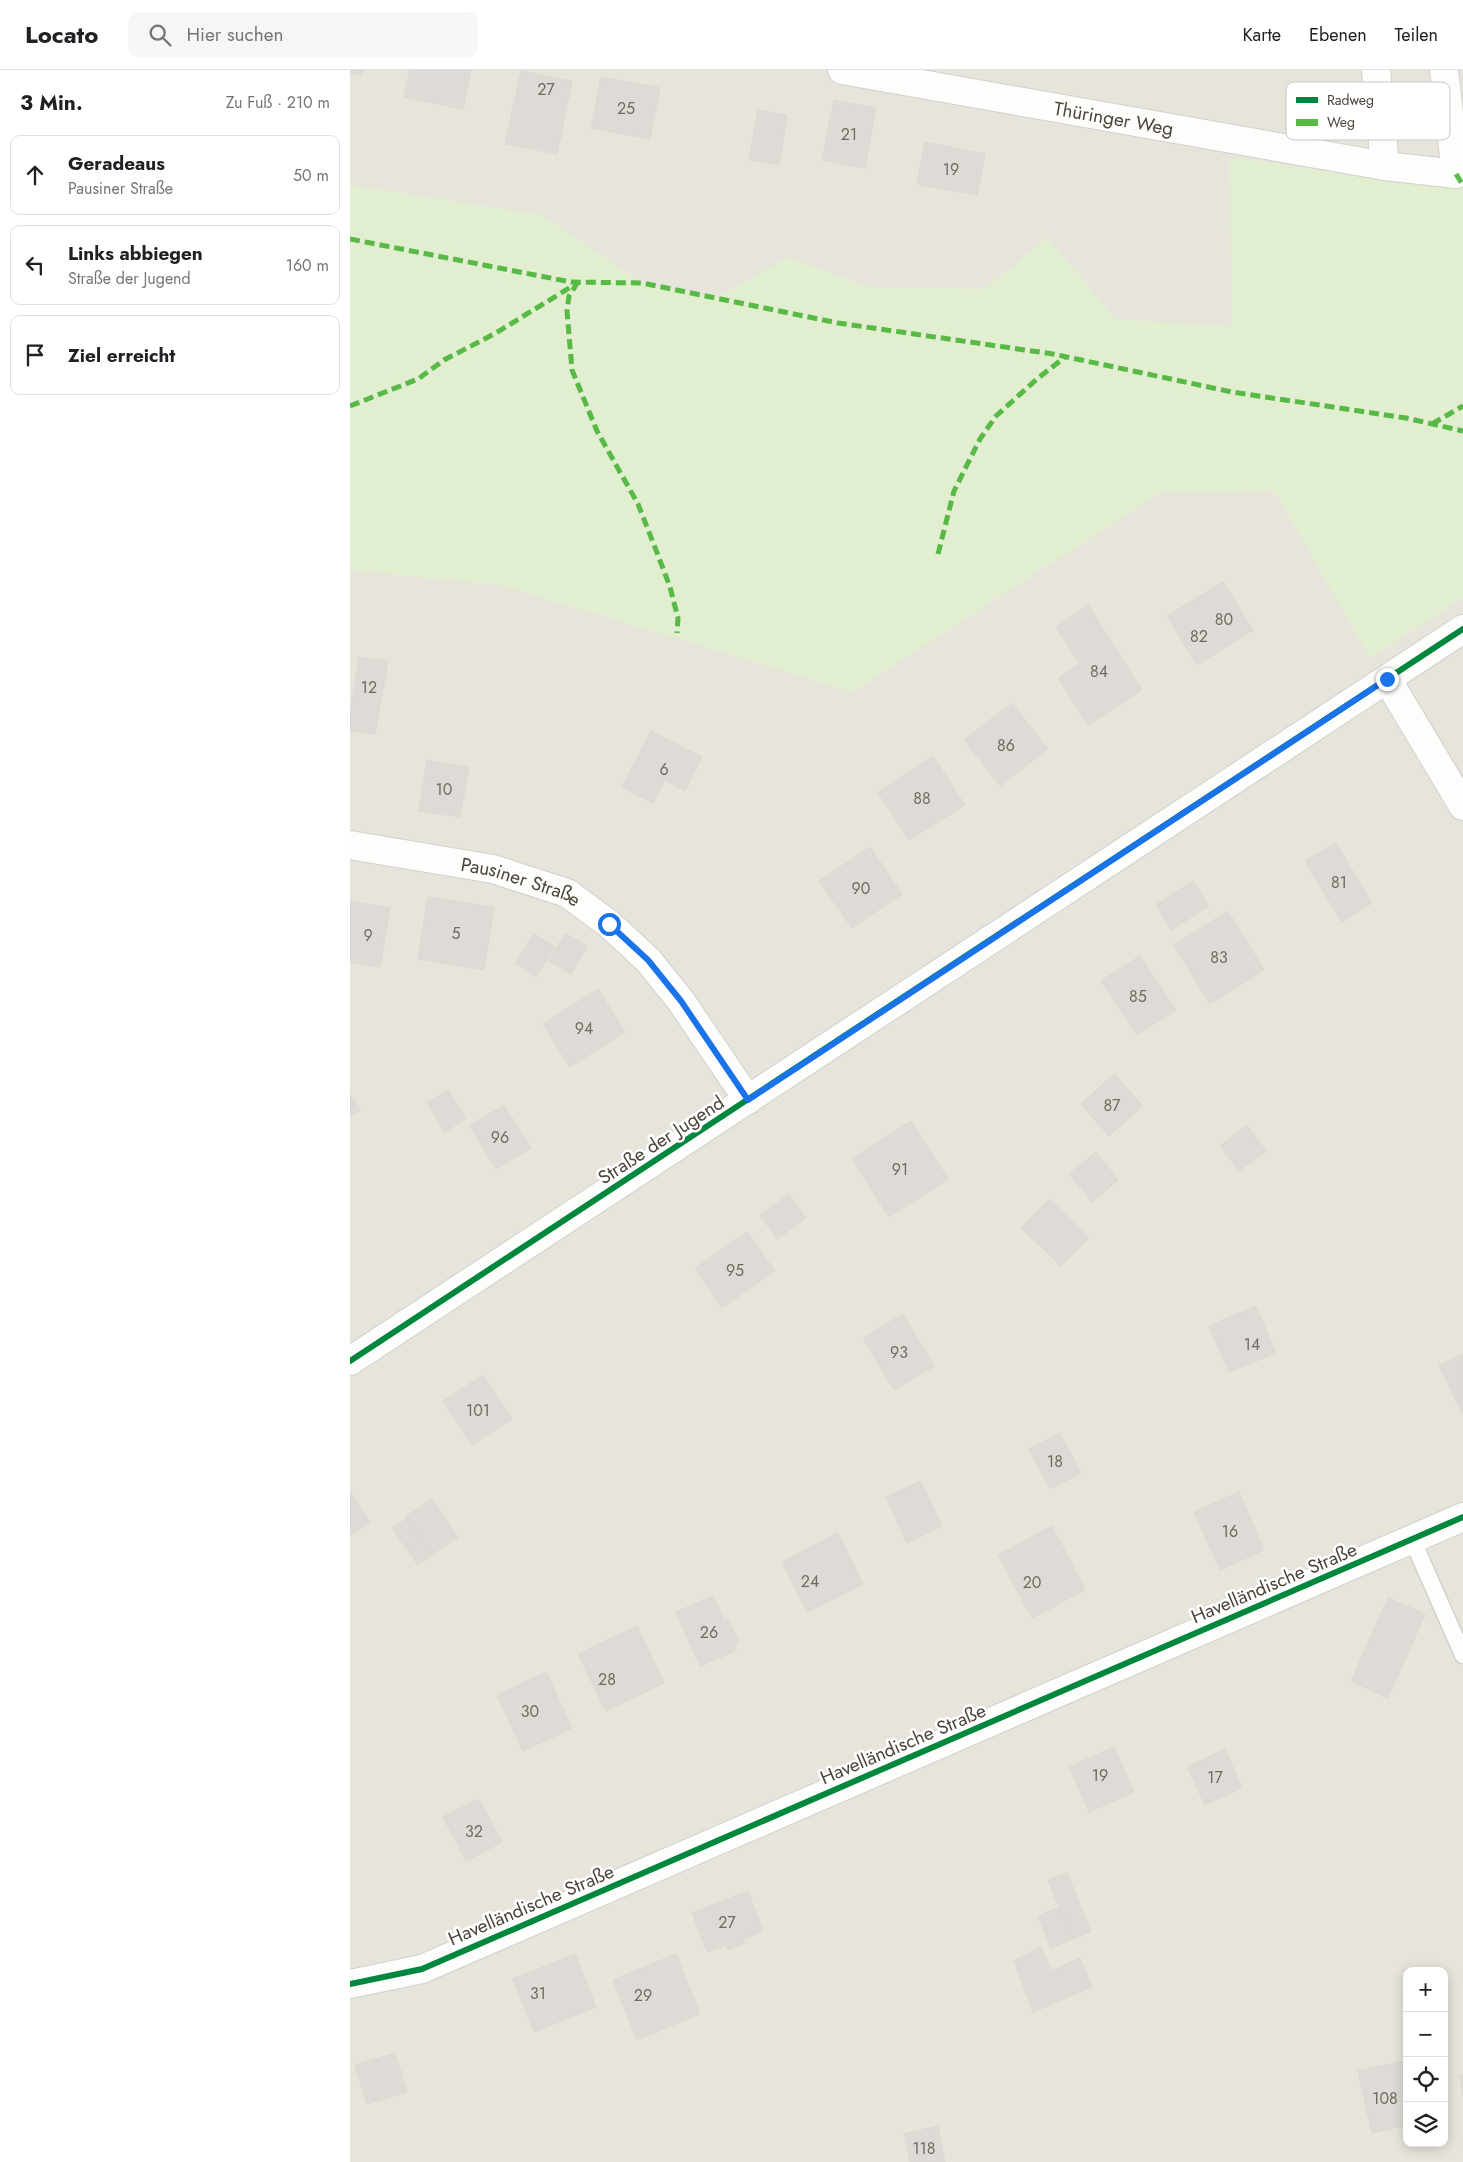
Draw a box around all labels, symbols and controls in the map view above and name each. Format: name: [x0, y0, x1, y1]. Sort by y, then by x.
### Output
search box: [128, 12, 478, 57]
text: Locato: [25, 17, 98, 52]
icon: search: [146, 21, 174, 49]
text: Hier suchen: [186, 21, 283, 48]
text: Karte: [1242, 22, 1281, 48]
text: Ebenen: [1309, 22, 1367, 48]
text: Teilen: [1395, 22, 1438, 48]
house number: 27: [537, 78, 555, 101]
legend: [1286, 82, 1450, 140]
text: 3 Min.: [20, 88, 83, 118]
text: Radweg: [1327, 90, 1374, 110]
text: Zu Fuß · 210 m: [226, 91, 330, 114]
street label: Thüringer Weg: [1052, 94, 1176, 142]
house number: 25: [617, 97, 635, 120]
text: Weg: [1327, 112, 1355, 132]
house number: 21: [841, 123, 857, 146]
text: Geradeaus: [68, 150, 165, 177]
house number: 19: [943, 158, 959, 181]
icon: ahead: [21, 161, 49, 189]
text: 50 m: [293, 164, 329, 187]
text: Pausiner Straße: [68, 177, 173, 200]
text: Links abbiegen: [68, 240, 203, 267]
icon: left: [21, 251, 49, 279]
text: 160 m: [286, 254, 329, 277]
text: Straße der Jugend: [68, 267, 191, 290]
icon: arrive: [21, 341, 49, 369]
text: Ziel erreicht: [68, 342, 175, 369]
house number: 80: [1215, 608, 1233, 631]
house number: 82: [1190, 625, 1208, 648]
house number: 84: [1090, 660, 1108, 683]
route end: [1376, 668, 1399, 691]
house number: 12: [361, 676, 377, 699]
house number: 86: [997, 734, 1015, 757]
house number: 6: [659, 758, 669, 781]
house number: 10: [436, 778, 452, 801]
house number: 88: [913, 787, 931, 810]
street label: Pausiner Straße: [459, 850, 587, 913]
house number: 81: [1331, 871, 1347, 894]
house number: 90: [852, 877, 870, 900]
route start: [598, 913, 621, 936]
house number: 5: [451, 922, 461, 945]
house number: 9: [363, 924, 373, 947]
house number: 83: [1210, 946, 1228, 969]
house number: 85: [1129, 985, 1147, 1008]
house number: 94: [575, 1017, 593, 1040]
street label: Straße der Jugend: [593, 1089, 729, 1191]
house number: 87: [1104, 1094, 1121, 1117]
house number: 96: [491, 1126, 509, 1149]
house number: 91: [892, 1158, 908, 1181]
house number: 95: [726, 1259, 744, 1282]
house number: 14: [1244, 1333, 1260, 1356]
house number: 93: [890, 1341, 908, 1364]
house number: 101: [466, 1399, 490, 1422]
house number: 18: [1047, 1450, 1063, 1473]
house number: 16: [1222, 1520, 1238, 1543]
street label: Havelländische Straße: [1187, 1536, 1361, 1630]
house number: 24: [801, 1570, 819, 1593]
house number: 20: [1023, 1571, 1041, 1594]
house number: 26: [700, 1621, 718, 1644]
house number: 28: [598, 1668, 616, 1691]
street label: Havelländische Straße: [816, 1697, 990, 1791]
house number: 30: [521, 1700, 539, 1723]
house number: 19: [1092, 1764, 1108, 1787]
house number: 17: [1207, 1766, 1223, 1789]
house number: 32: [465, 1820, 483, 1843]
street label: Havelländische Straße: [444, 1858, 618, 1952]
house number: 27: [718, 1911, 736, 1934]
map controls: [1403, 1967, 1448, 2147]
button: +: [1403, 1967, 1448, 2012]
house number: 31: [530, 1982, 546, 2005]
house number: 29: [634, 1984, 652, 2007]
button: −: [1403, 2012, 1448, 2057]
button: locate: [1403, 2057, 1448, 2102]
house number: 108: [1372, 2087, 1398, 2110]
button: layers: [1403, 2102, 1448, 2147]
house number: 118: [912, 2137, 936, 2160]

